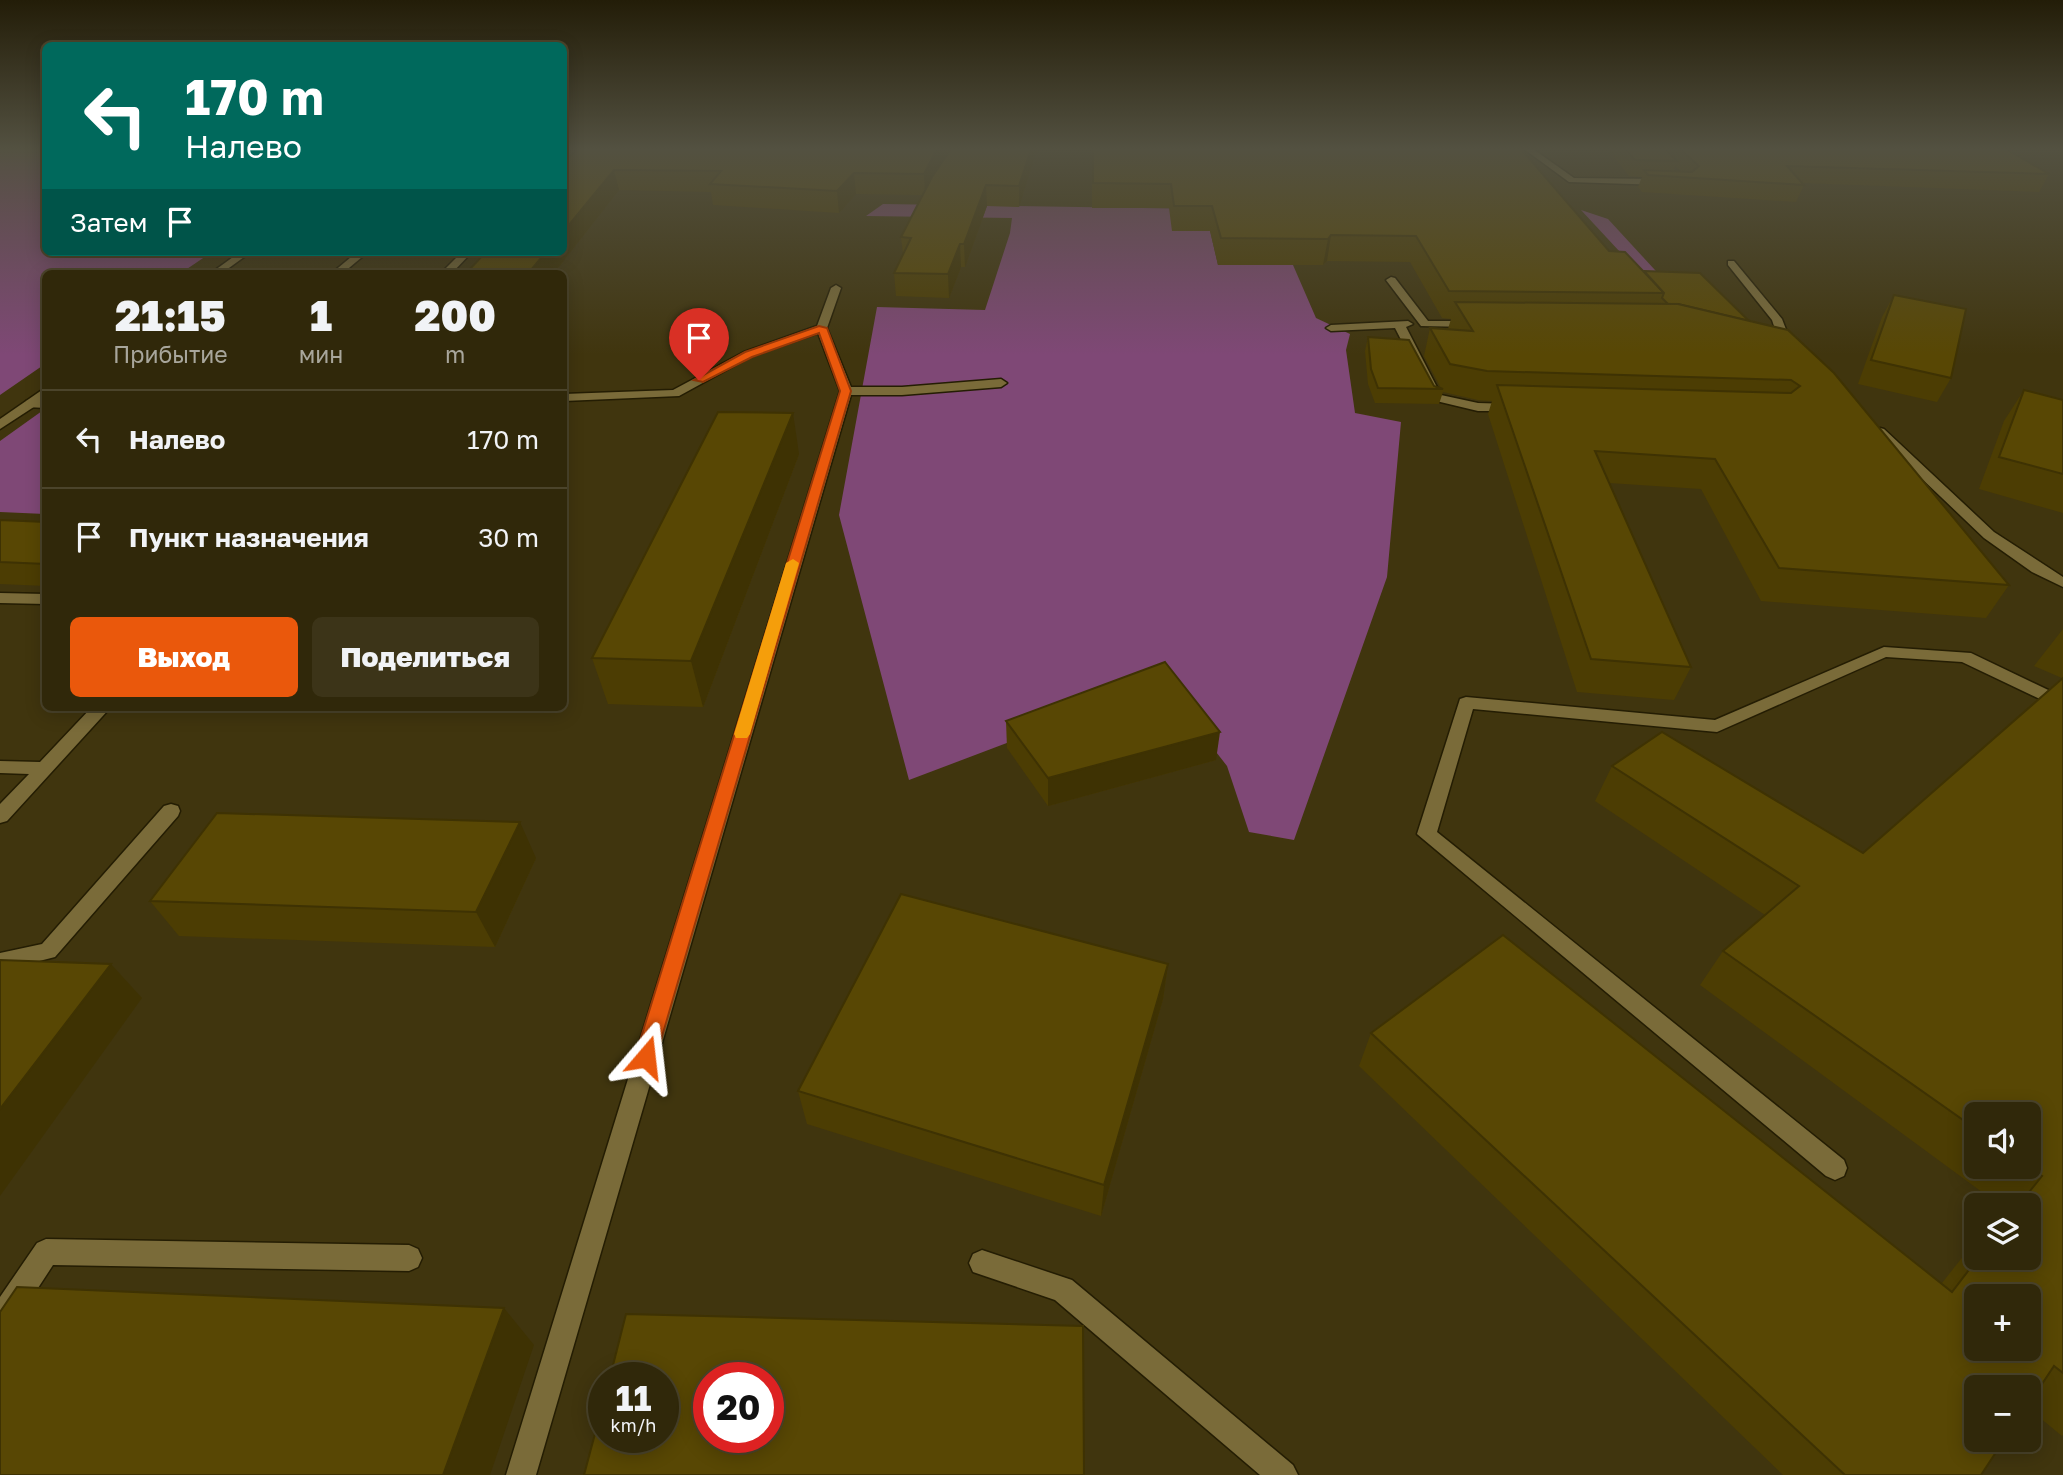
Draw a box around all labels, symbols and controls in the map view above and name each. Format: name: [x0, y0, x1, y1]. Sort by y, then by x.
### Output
text: 170 m: [185, 67, 324, 126]
icon: left: [70, 70, 161, 161]
text: Налево: [185, 127, 302, 165]
icon: arrive: [161, 203, 199, 241]
text: Затем: [70, 207, 147, 238]
text: 21:15: [115, 290, 226, 340]
text: 1: [310, 290, 332, 340]
text: 200: [414, 290, 496, 340]
pin: [669, 308, 729, 380]
icon: arrive: [680, 319, 718, 357]
text: Прибытие: [113, 340, 228, 368]
text: мин: [299, 340, 343, 368]
text: m: [445, 340, 465, 368]
icon: left: [70, 420, 108, 458]
text: Налево: [129, 424, 225, 455]
text: 170 m: [467, 424, 539, 455]
icon: arrive: [70, 518, 108, 556]
text: Пункт назначения: [129, 522, 369, 553]
text: 30 m: [478, 522, 539, 553]
button: Выход: [70, 617, 298, 697]
button: Поделиться: [312, 617, 539, 697]
position arrow: [609, 1020, 683, 1094]
map controls: [1964, 1102, 2041, 1452]
button: sound: [1964, 1102, 2041, 1179]
button: layers: [1964, 1193, 2041, 1270]
button: +: [1964, 1284, 2041, 1361]
speed limit sign: 20: [693, 1362, 784, 1453]
button: −: [1964, 1375, 2041, 1452]
text: 11: [615, 1377, 652, 1419]
text: km/h: [611, 1414, 656, 1436]

